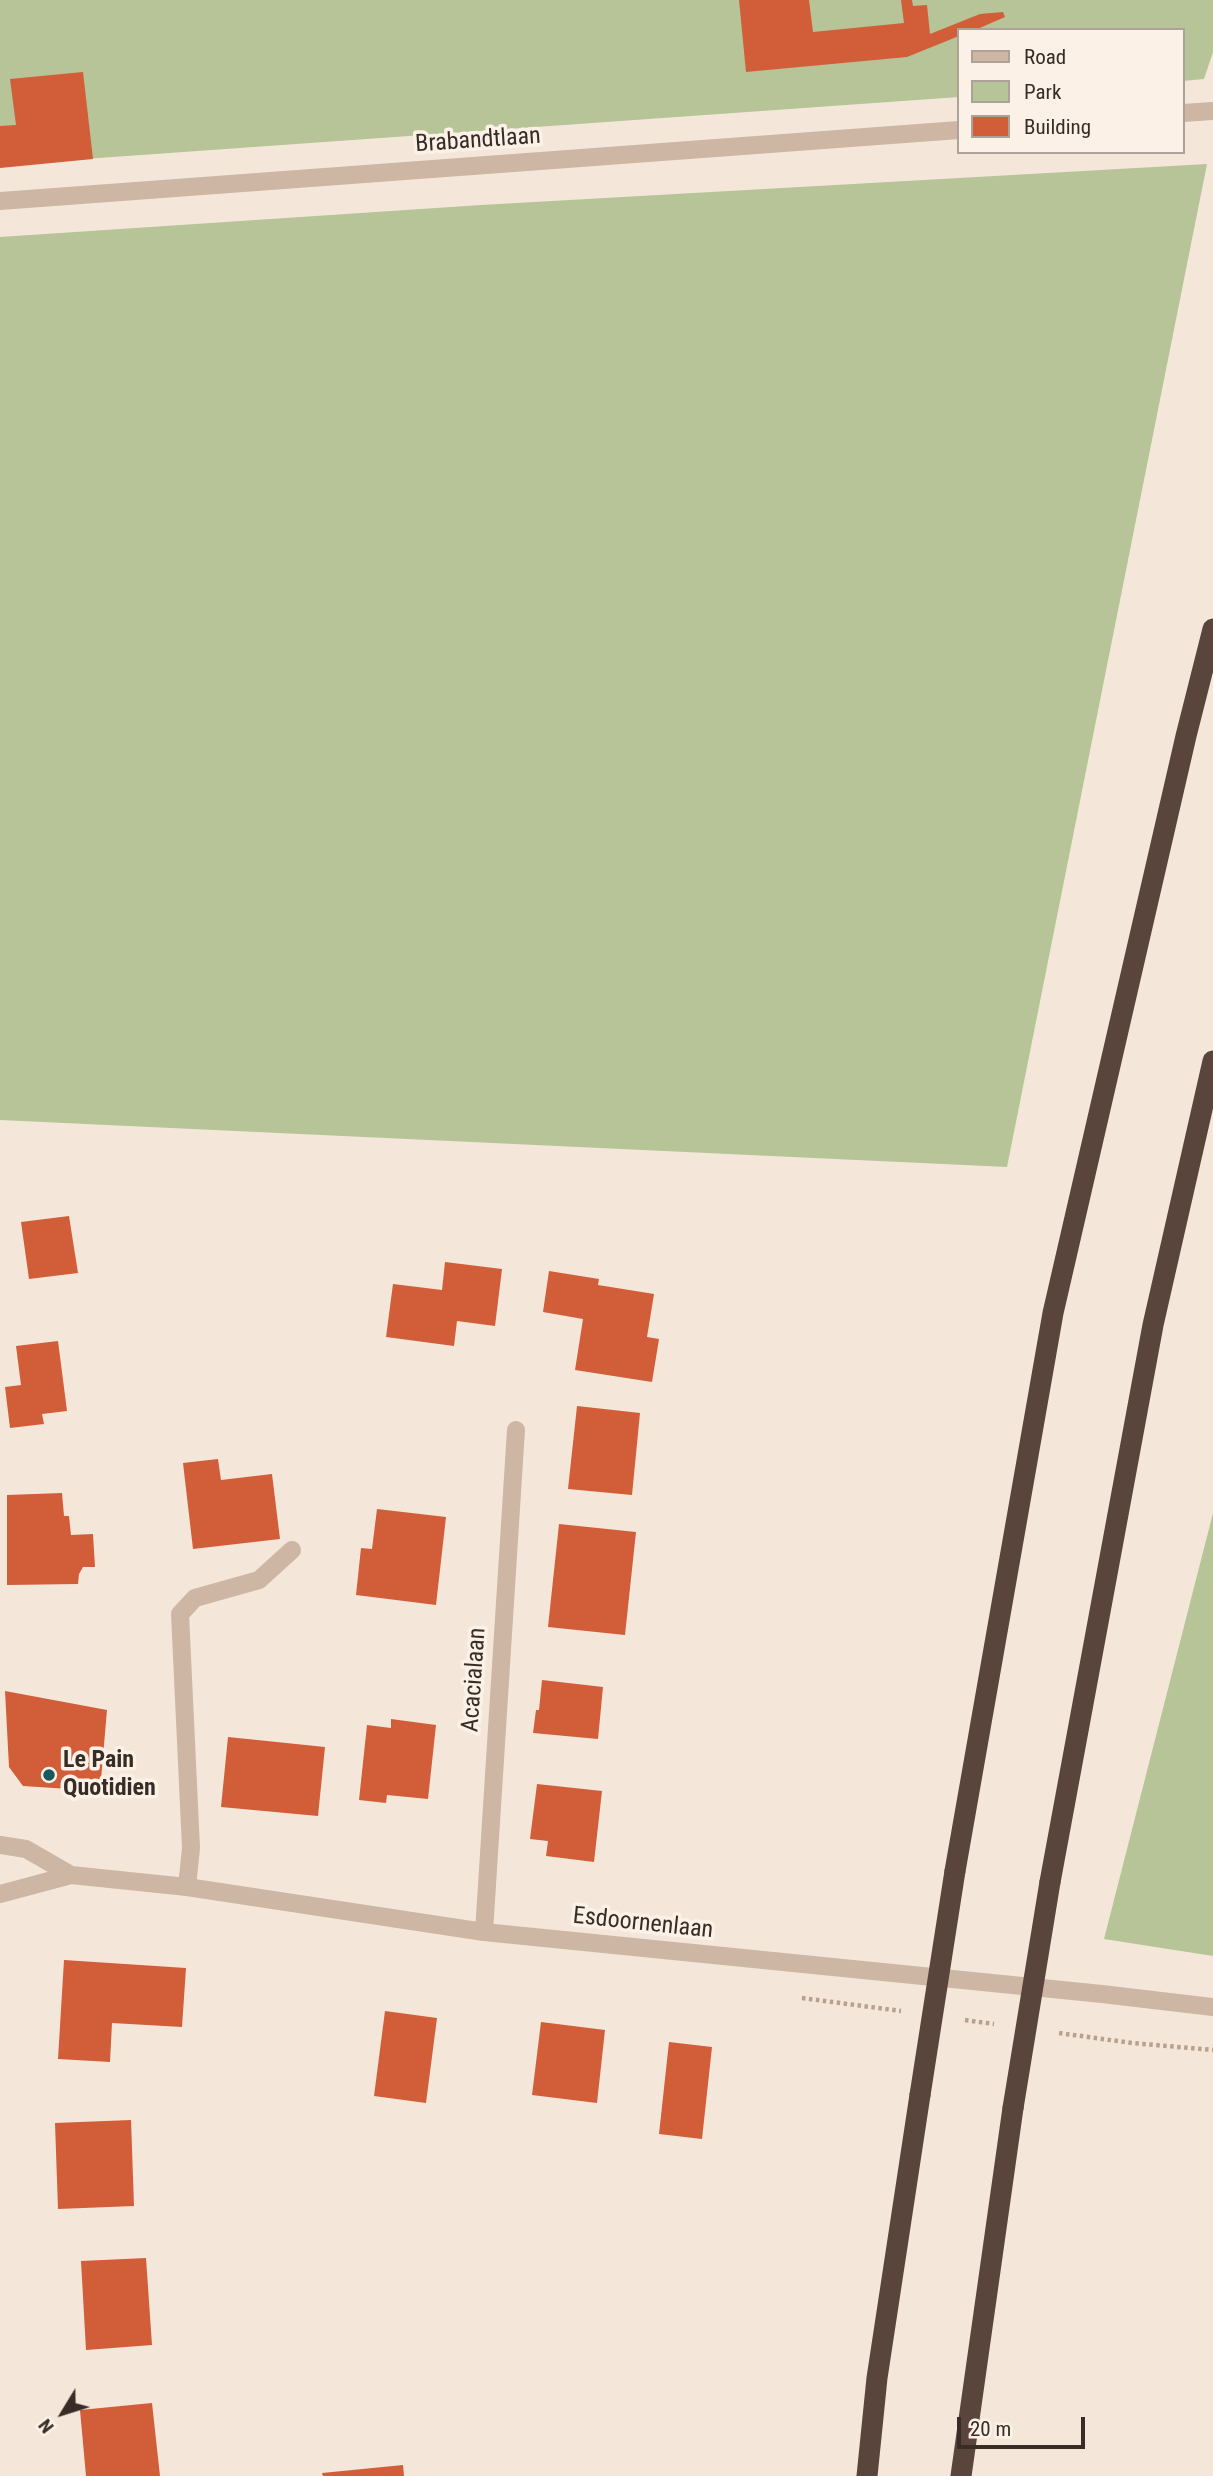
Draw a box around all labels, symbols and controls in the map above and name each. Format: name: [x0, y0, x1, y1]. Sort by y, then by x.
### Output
legend: [958, 28, 1185, 154]
text: Road: [1024, 45, 1066, 69]
text: Park: [1024, 80, 1061, 104]
text: Building: [1024, 115, 1091, 139]
street label: Brabandtlaan: [414, 122, 542, 160]
street label: Acacialaan: [457, 1627, 493, 1733]
place label: Le Pain Quotidien: [63, 1747, 156, 1803]
marker: Le Pain Quotidien: [41, 1767, 57, 1783]
street label: Esdoornenlaan: [571, 1902, 715, 1946]
north arrow: [28, 2378, 98, 2448]
scale bar: [961, 2402, 1089, 2446]
text: N: [33, 2415, 59, 2438]
text: 20 m: [970, 2417, 1011, 2441]

